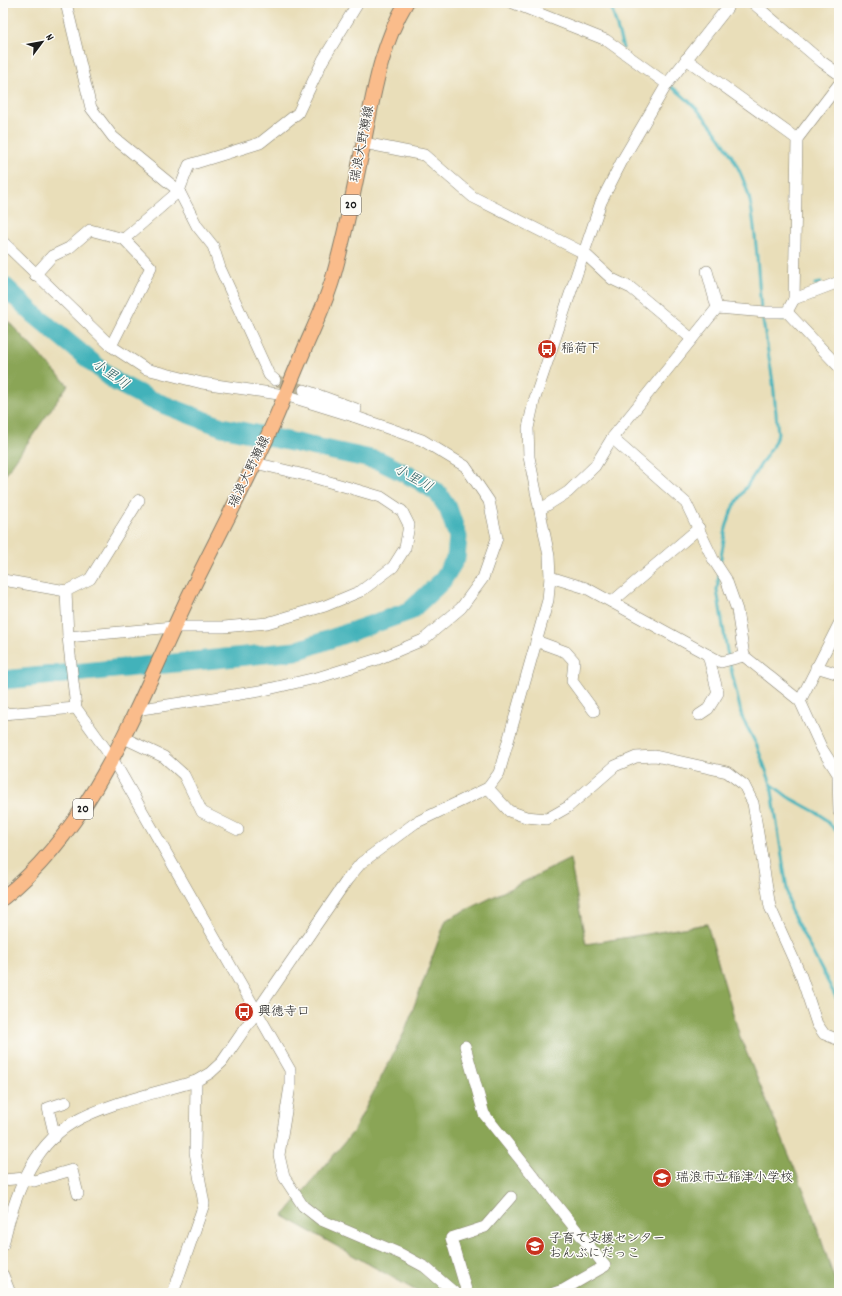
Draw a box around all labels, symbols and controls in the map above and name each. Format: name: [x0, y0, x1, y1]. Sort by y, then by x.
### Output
north arrow: [22, 22, 62, 62]
text: N: [41, 31, 57, 45]
street label: 瑞浪大野瀬線: [346, 103, 380, 184]
road number: 20: [341, 195, 361, 215]
bus stop icon: 稲荷下: [536, 338, 558, 360]
place label: 稲荷下: [561, 340, 600, 359]
water label: 小里川: [87, 355, 133, 395]
street label: 瑞浪大野瀬線: [224, 432, 276, 511]
water label: 小里川: [390, 460, 436, 498]
road number: 20: [73, 799, 93, 819]
bus stop icon: 興徳寺口: [233, 1001, 255, 1023]
place label: 興徳寺口: [258, 1003, 310, 1022]
school or university icon: 瑞浪市立稲津小学校: [651, 1167, 673, 1189]
place label: 瑞浪市立稲津小学校: [676, 1169, 793, 1188]
place label: 子育て支援センター おんぶにだっこ: [549, 1230, 665, 1264]
school or university icon: 子育て支援センター おんぶにだっこ: [524, 1235, 546, 1257]

